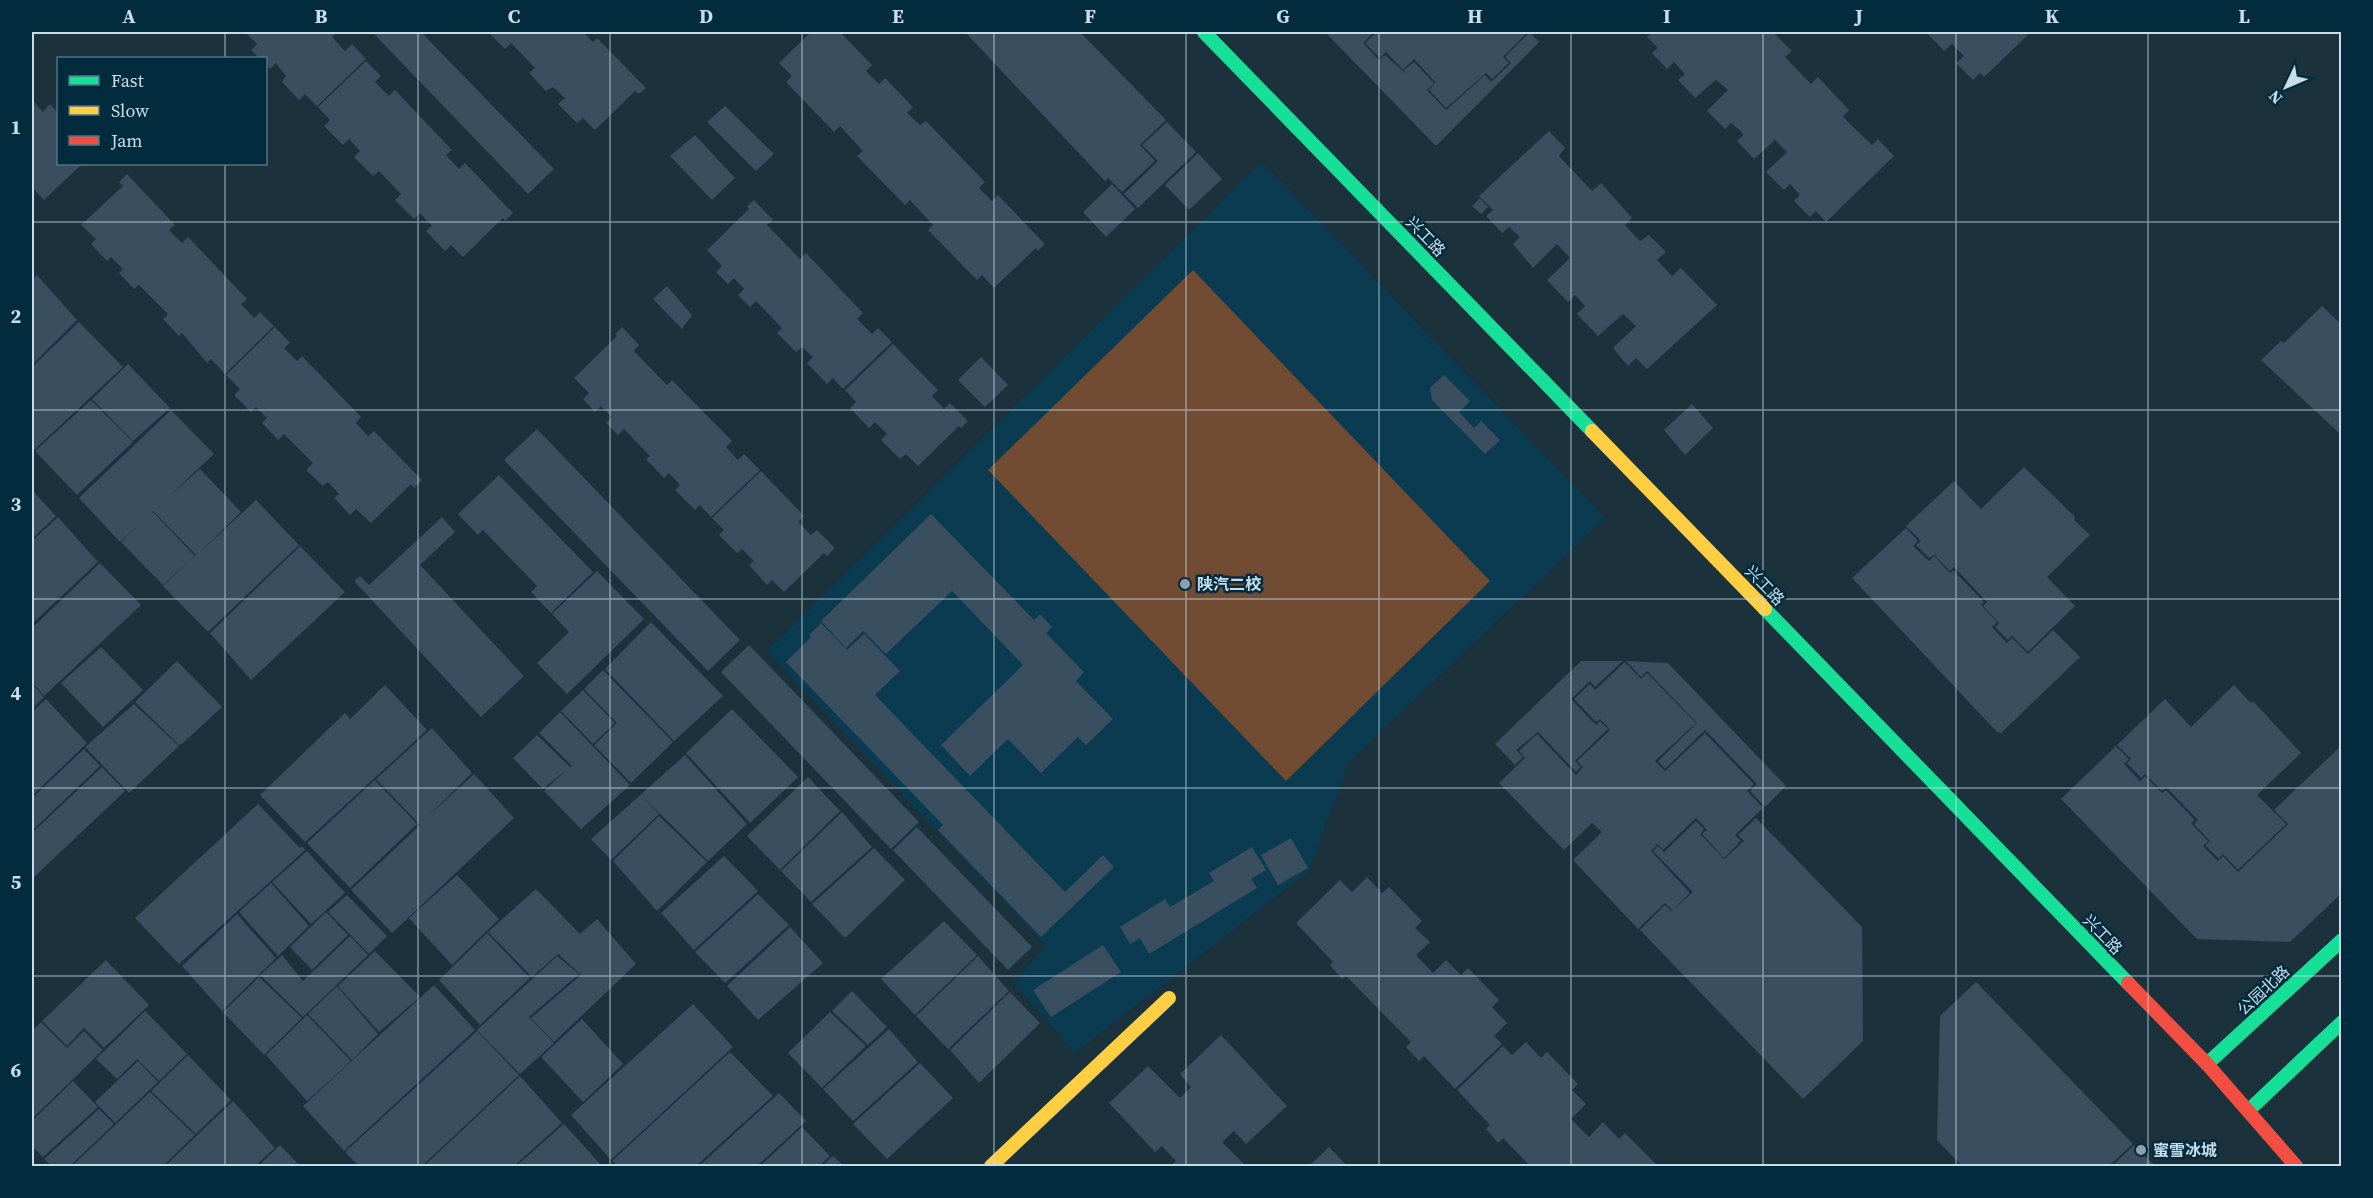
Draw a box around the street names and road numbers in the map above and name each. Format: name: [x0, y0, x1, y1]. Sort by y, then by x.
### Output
street label: 兴工路: [1401, 211, 1451, 261]
street label: 兴工路: [1740, 560, 1790, 610]
street label: 兴工路: [2078, 909, 2128, 959]
street label: 公园北路: [2232, 960, 2294, 1020]

